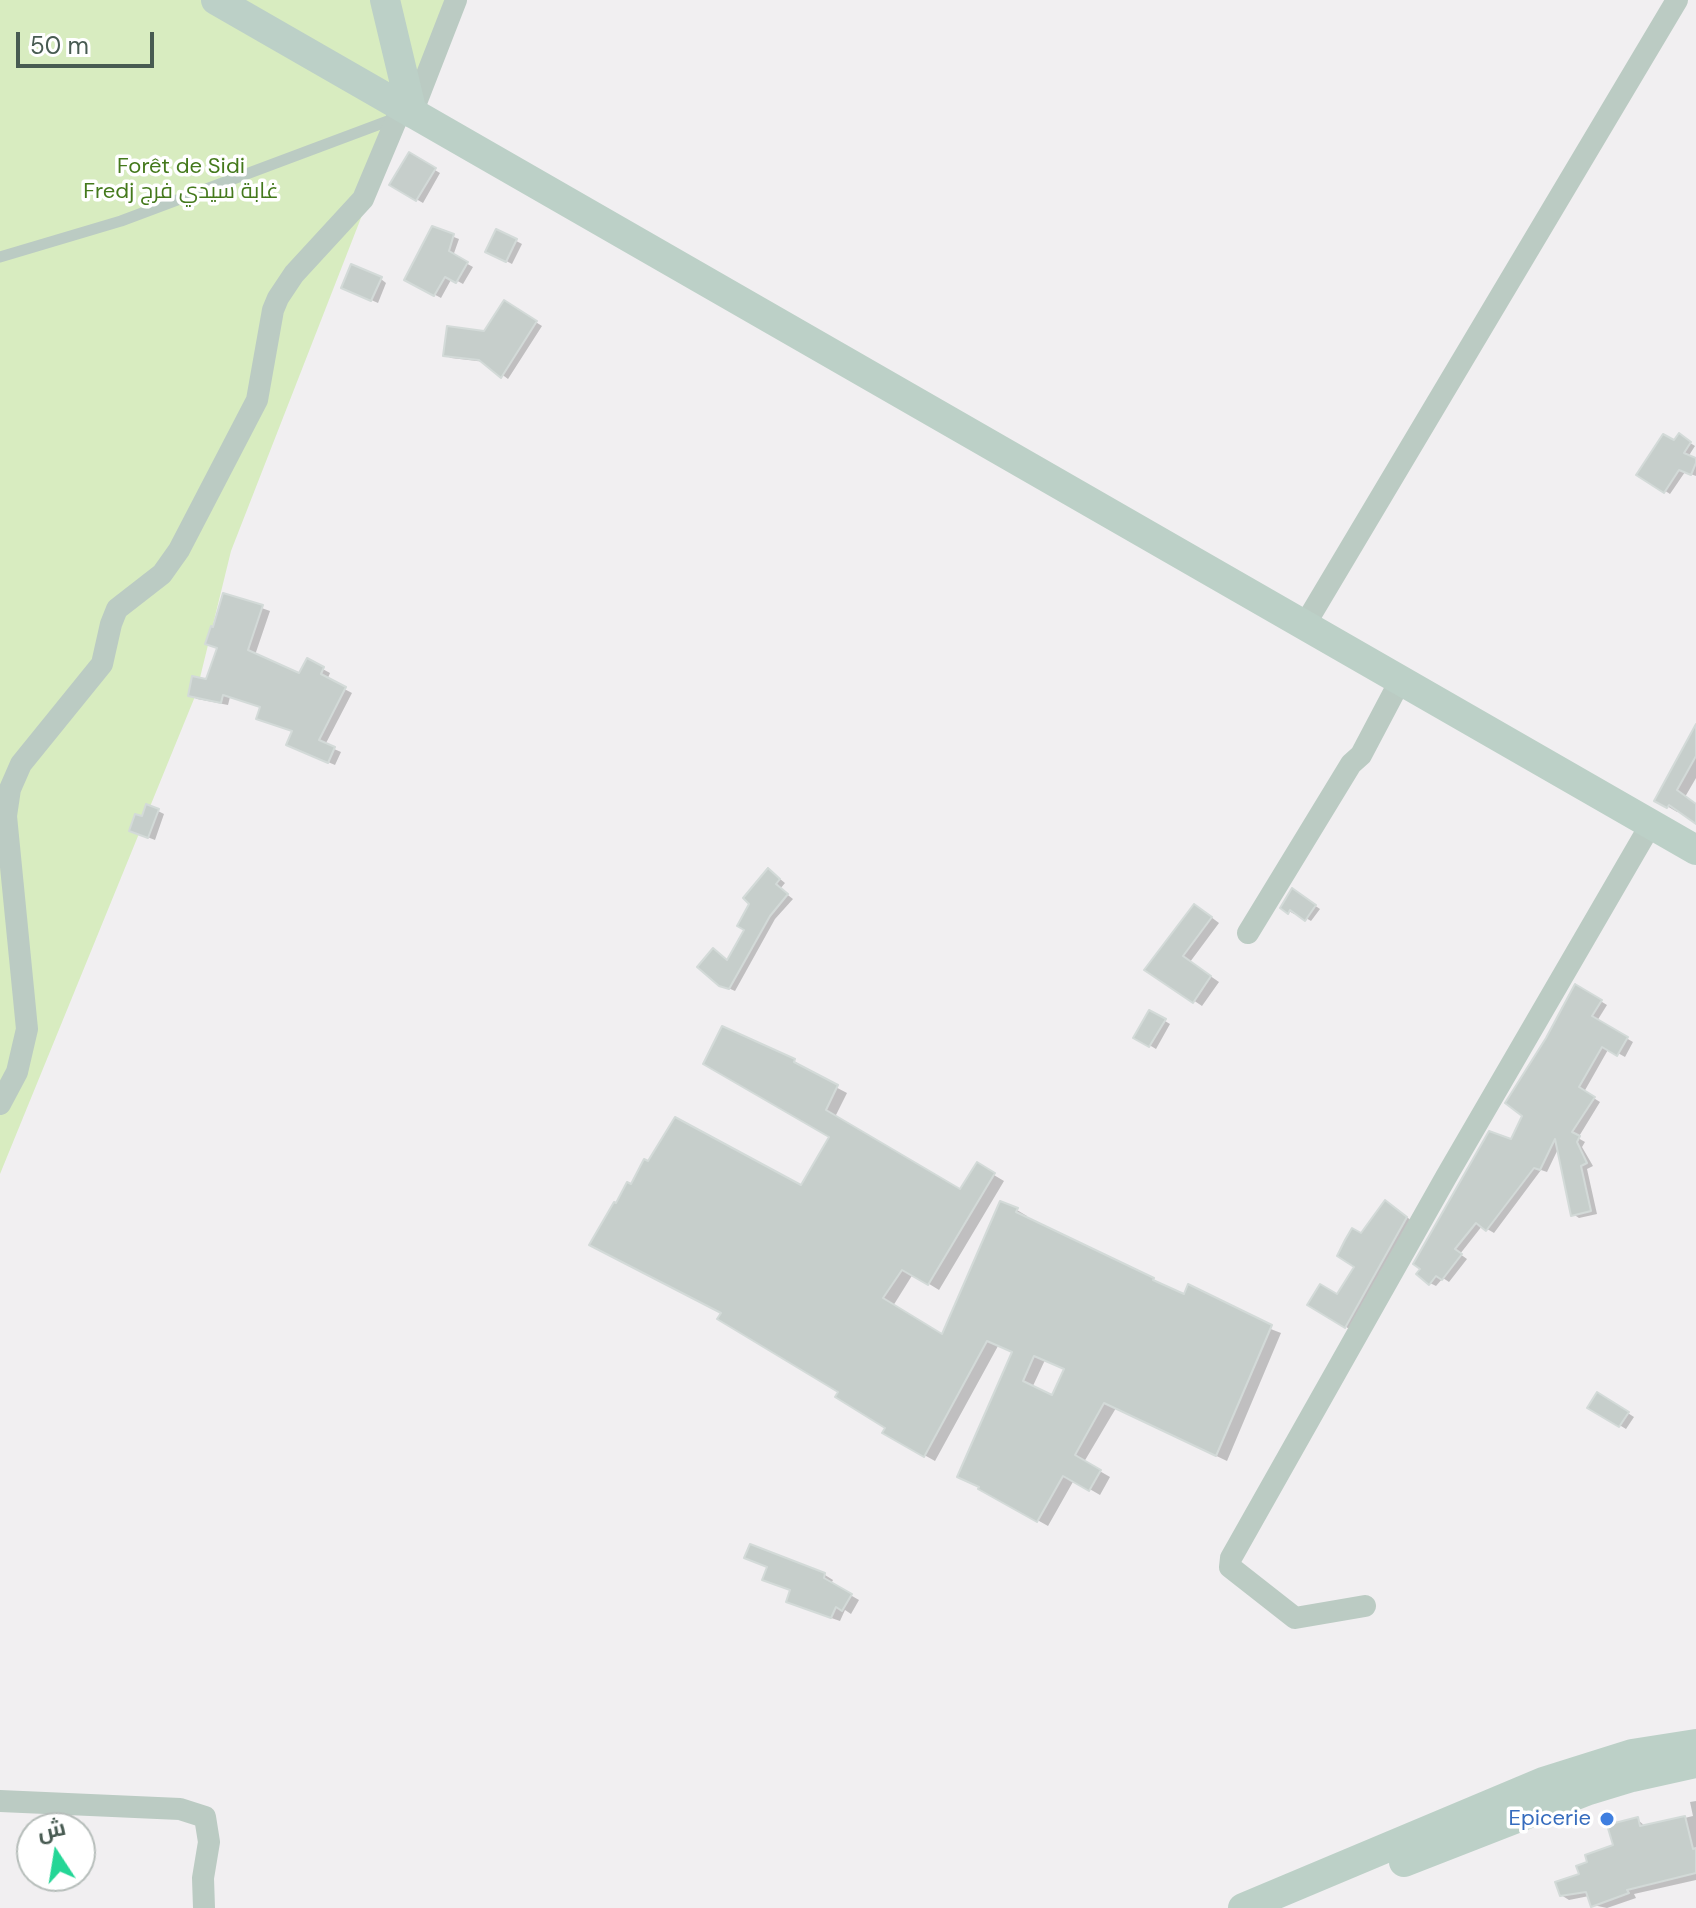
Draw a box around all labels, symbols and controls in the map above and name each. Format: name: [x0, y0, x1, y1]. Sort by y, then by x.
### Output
scale bar: [20, 16, 158, 66]
text: 50 m: [30, 30, 89, 61]
park label: Forêt de Sidi Fredj غابة سيدي فرج: [83, 154, 279, 206]
place label: Epicerie: [1509, 1806, 1591, 1832]
marker: Epicerie: [1598, 1810, 1616, 1828]
north arrow: [16, 1812, 96, 1892]
text: ش: [34, 1813, 68, 1847]

